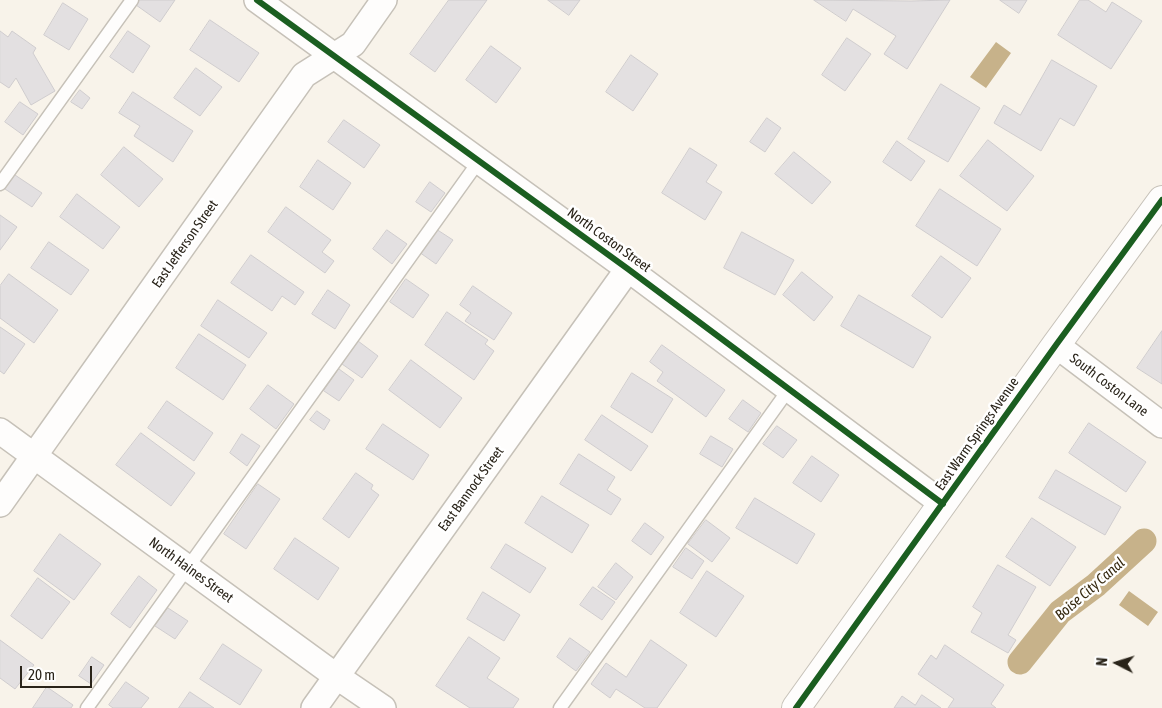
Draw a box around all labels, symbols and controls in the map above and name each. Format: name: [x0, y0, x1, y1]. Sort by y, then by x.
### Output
street label: East Jefferson Street: [149, 197, 221, 291]
street label: North Coston Street: [564, 204, 654, 276]
street label: South Coston Lane: [1066, 350, 1152, 420]
street label: East Warm Springs Avenue: [932, 374, 1022, 494]
street label: East Bannock Street: [435, 443, 507, 535]
street label: North Haines Street: [146, 534, 236, 606]
water label: Boise City Canal: [1051, 554, 1129, 624]
north arrow: [1092, 638, 1142, 688]
scale bar: [22, 656, 95, 688]
text: N: [1094, 657, 1110, 667]
text: 20 m: [28, 666, 55, 683]

